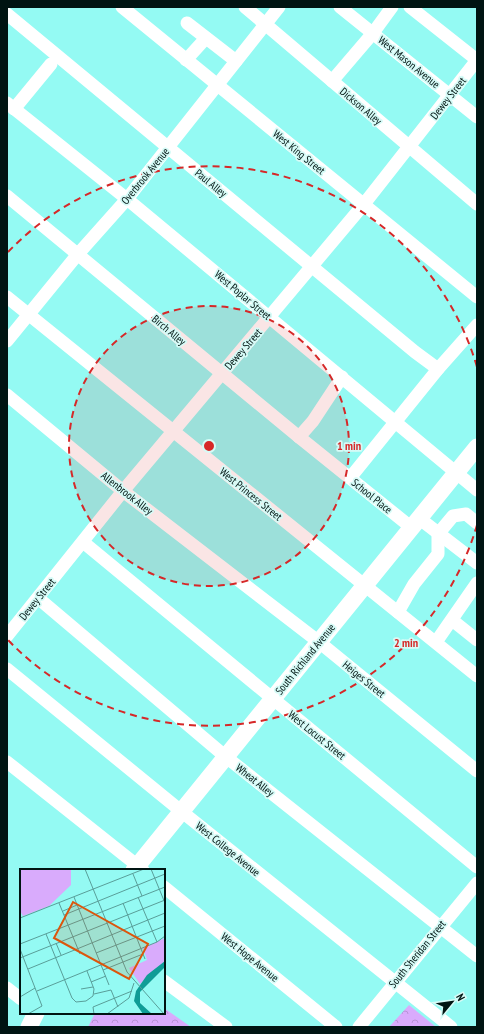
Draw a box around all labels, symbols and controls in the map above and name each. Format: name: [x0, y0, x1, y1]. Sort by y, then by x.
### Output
street label: West Mason Avenue: [375, 33, 443, 91]
street label: Dewey Street: [427, 74, 469, 122]
street label: Dickson Alley: [337, 84, 385, 128]
street label: West King Street: [270, 127, 328, 177]
street label: Overbrook Avenue: [118, 144, 172, 207]
street label: Paul Alley: [192, 166, 231, 201]
street label: West Poplar Street: [212, 267, 274, 323]
street label: Birch Alley: [149, 312, 190, 349]
street label: Dewey Street: [221, 326, 265, 372]
text: 1 min: [337, 438, 361, 453]
centre of rings: [202, 439, 216, 453]
street label: West Princess Street: [217, 465, 285, 523]
street label: Allenbrook Alley: [98, 468, 156, 518]
street label: School Place: [349, 475, 395, 517]
street label: Dewey Street: [16, 575, 58, 623]
street label: South Richland Avenue: [272, 620, 338, 697]
text: 2 min: [394, 635, 418, 650]
street label: Heiges Street: [340, 658, 388, 700]
street label: West Locust Street: [285, 708, 349, 762]
street label: Wheat Alley: [233, 761, 278, 800]
street label: West College Avenue: [193, 819, 263, 880]
inset map: [20, 869, 165, 1014]
street label: South Sheridan Street: [385, 917, 449, 991]
street label: West Hope Avenue: [218, 929, 282, 985]
north arrow: [432, 982, 472, 1022]
text: N: [453, 991, 468, 1003]

